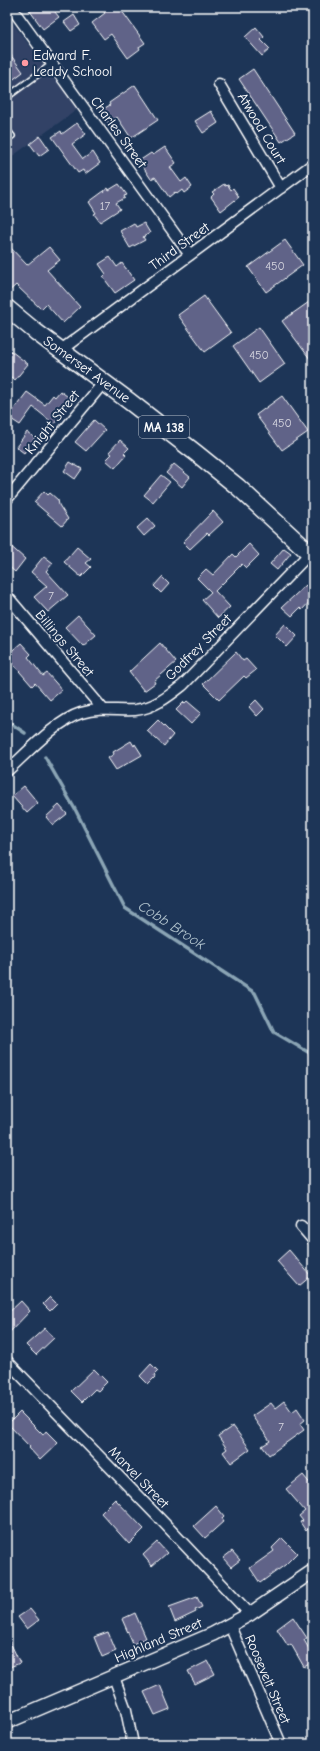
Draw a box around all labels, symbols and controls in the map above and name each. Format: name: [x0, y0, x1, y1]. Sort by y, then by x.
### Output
place label: Edward F. Leddy School: [33, 47, 112, 80]
marker: Edward F. Leddy School: [20, 58, 30, 68]
street label: Atwood Court: [234, 90, 290, 168]
street label: Charles Street: [87, 93, 151, 172]
house number: 17: [100, 199, 111, 213]
street label: Third Street: [146, 218, 214, 274]
house number: 450: [265, 259, 285, 273]
street label: Somerset Avenue: [40, 332, 134, 407]
house number: 450: [249, 348, 269, 362]
street label: Knight Street: [21, 386, 84, 458]
road number: MA 138: [139, 416, 189, 438]
house number: 450: [272, 416, 292, 430]
house number: 7: [48, 589, 54, 603]
street label: Billings Street: [32, 606, 98, 681]
street label: Godfrey Street: [162, 610, 236, 684]
water label: Cobb Brook: [135, 897, 209, 954]
house number: 7: [278, 1420, 284, 1434]
street label: Marvel Street: [105, 1443, 173, 1513]
street label: Highland Street: [112, 1614, 205, 1667]
street label: Roosevelt Street: [241, 1632, 294, 1727]

